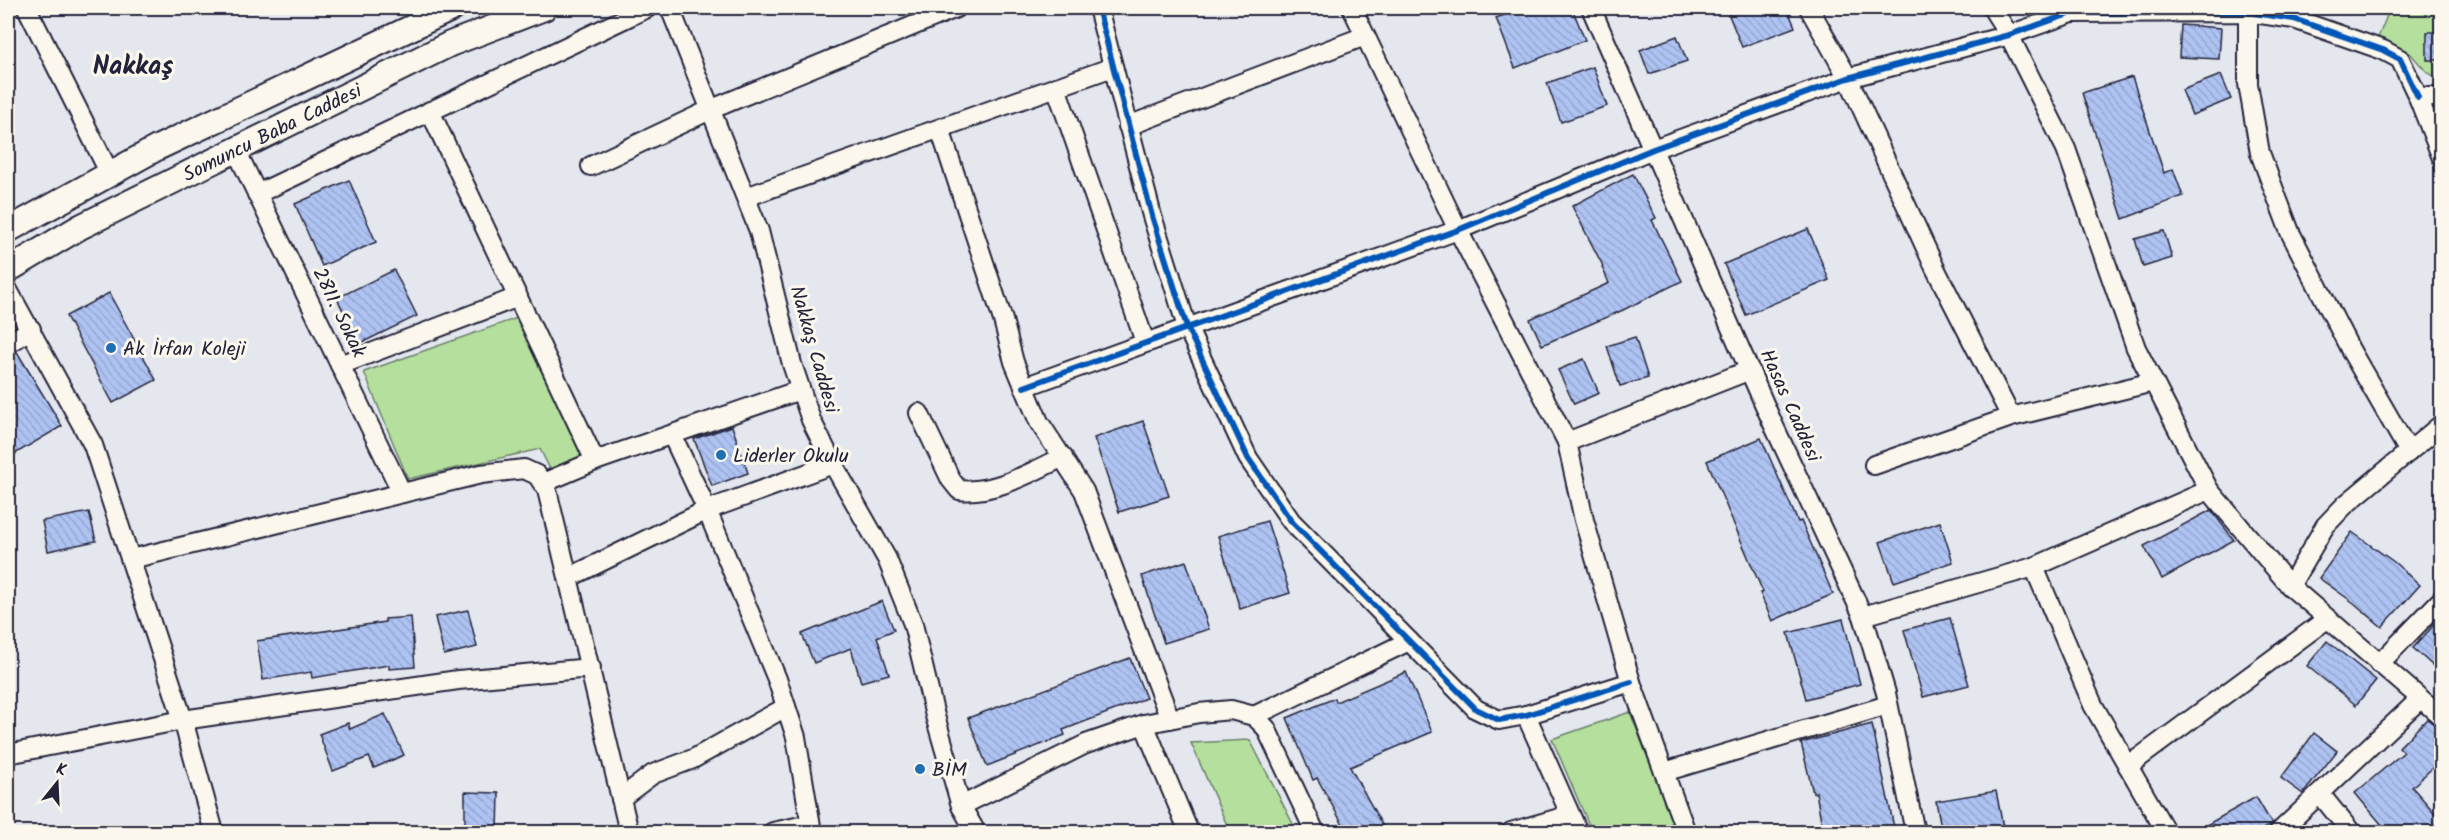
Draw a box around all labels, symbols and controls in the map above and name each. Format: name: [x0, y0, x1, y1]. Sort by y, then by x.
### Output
district label: Nakkaş: [93, 46, 173, 88]
street label: Somuncu Baba Caddesi: [178, 75, 369, 192]
street label: 2811. Sokak: [303, 262, 374, 364]
street label: Nakkaş Caddesi: [780, 282, 847, 418]
place label: Ak İrfan Koleji: [123, 334, 247, 366]
marker: Ak İrfan Koleji: [104, 341, 118, 355]
street label: Hasas Caddesi: [1750, 344, 1829, 469]
place label: Liderler Okulu: [733, 441, 849, 473]
marker: Liderler Okulu: [714, 448, 728, 462]
north arrow: [27, 753, 87, 813]
place label: BİM: [932, 755, 967, 787]
text: K: [53, 757, 70, 784]
marker: BİM: [913, 762, 927, 776]

